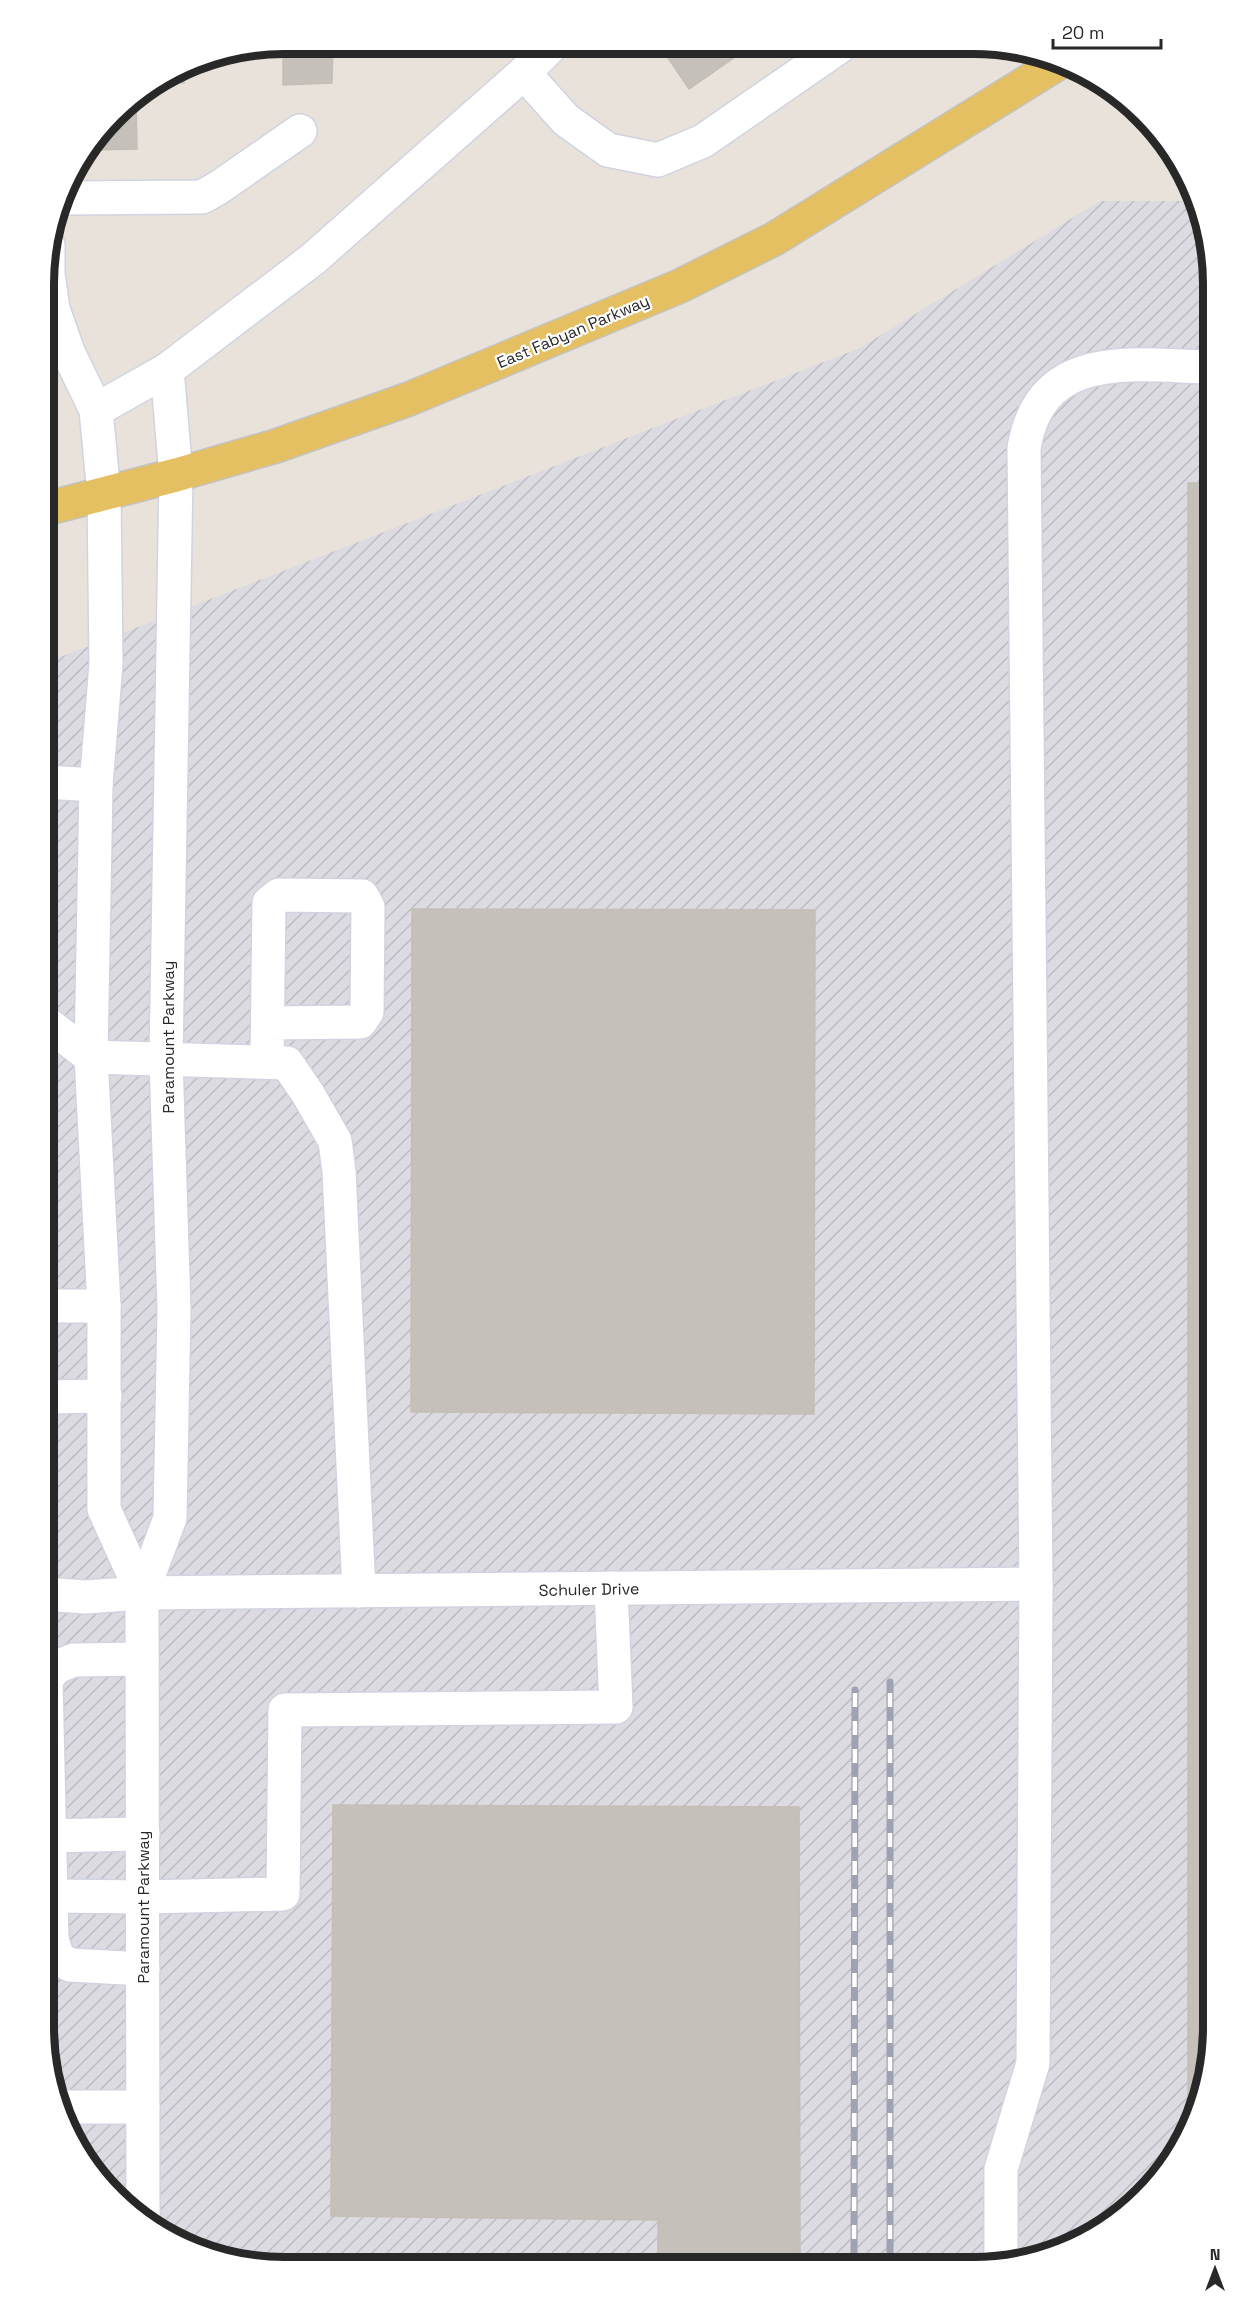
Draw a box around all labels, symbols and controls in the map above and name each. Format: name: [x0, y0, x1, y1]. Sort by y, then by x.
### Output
scale bar: [1053, 12, 1161, 50]
text: 20 m: [1062, 21, 1105, 44]
street label: East Fabyan Parkway: [494, 290, 653, 373]
street label: Paramount Parkway: [158, 961, 179, 1113]
street label: Schuler Drive: [538, 1578, 640, 1601]
street label: Paramount Parkway: [133, 1831, 154, 1983]
north arrow: [1185, 2239, 1245, 2299]
text: N: [1210, 2244, 1220, 2265]

